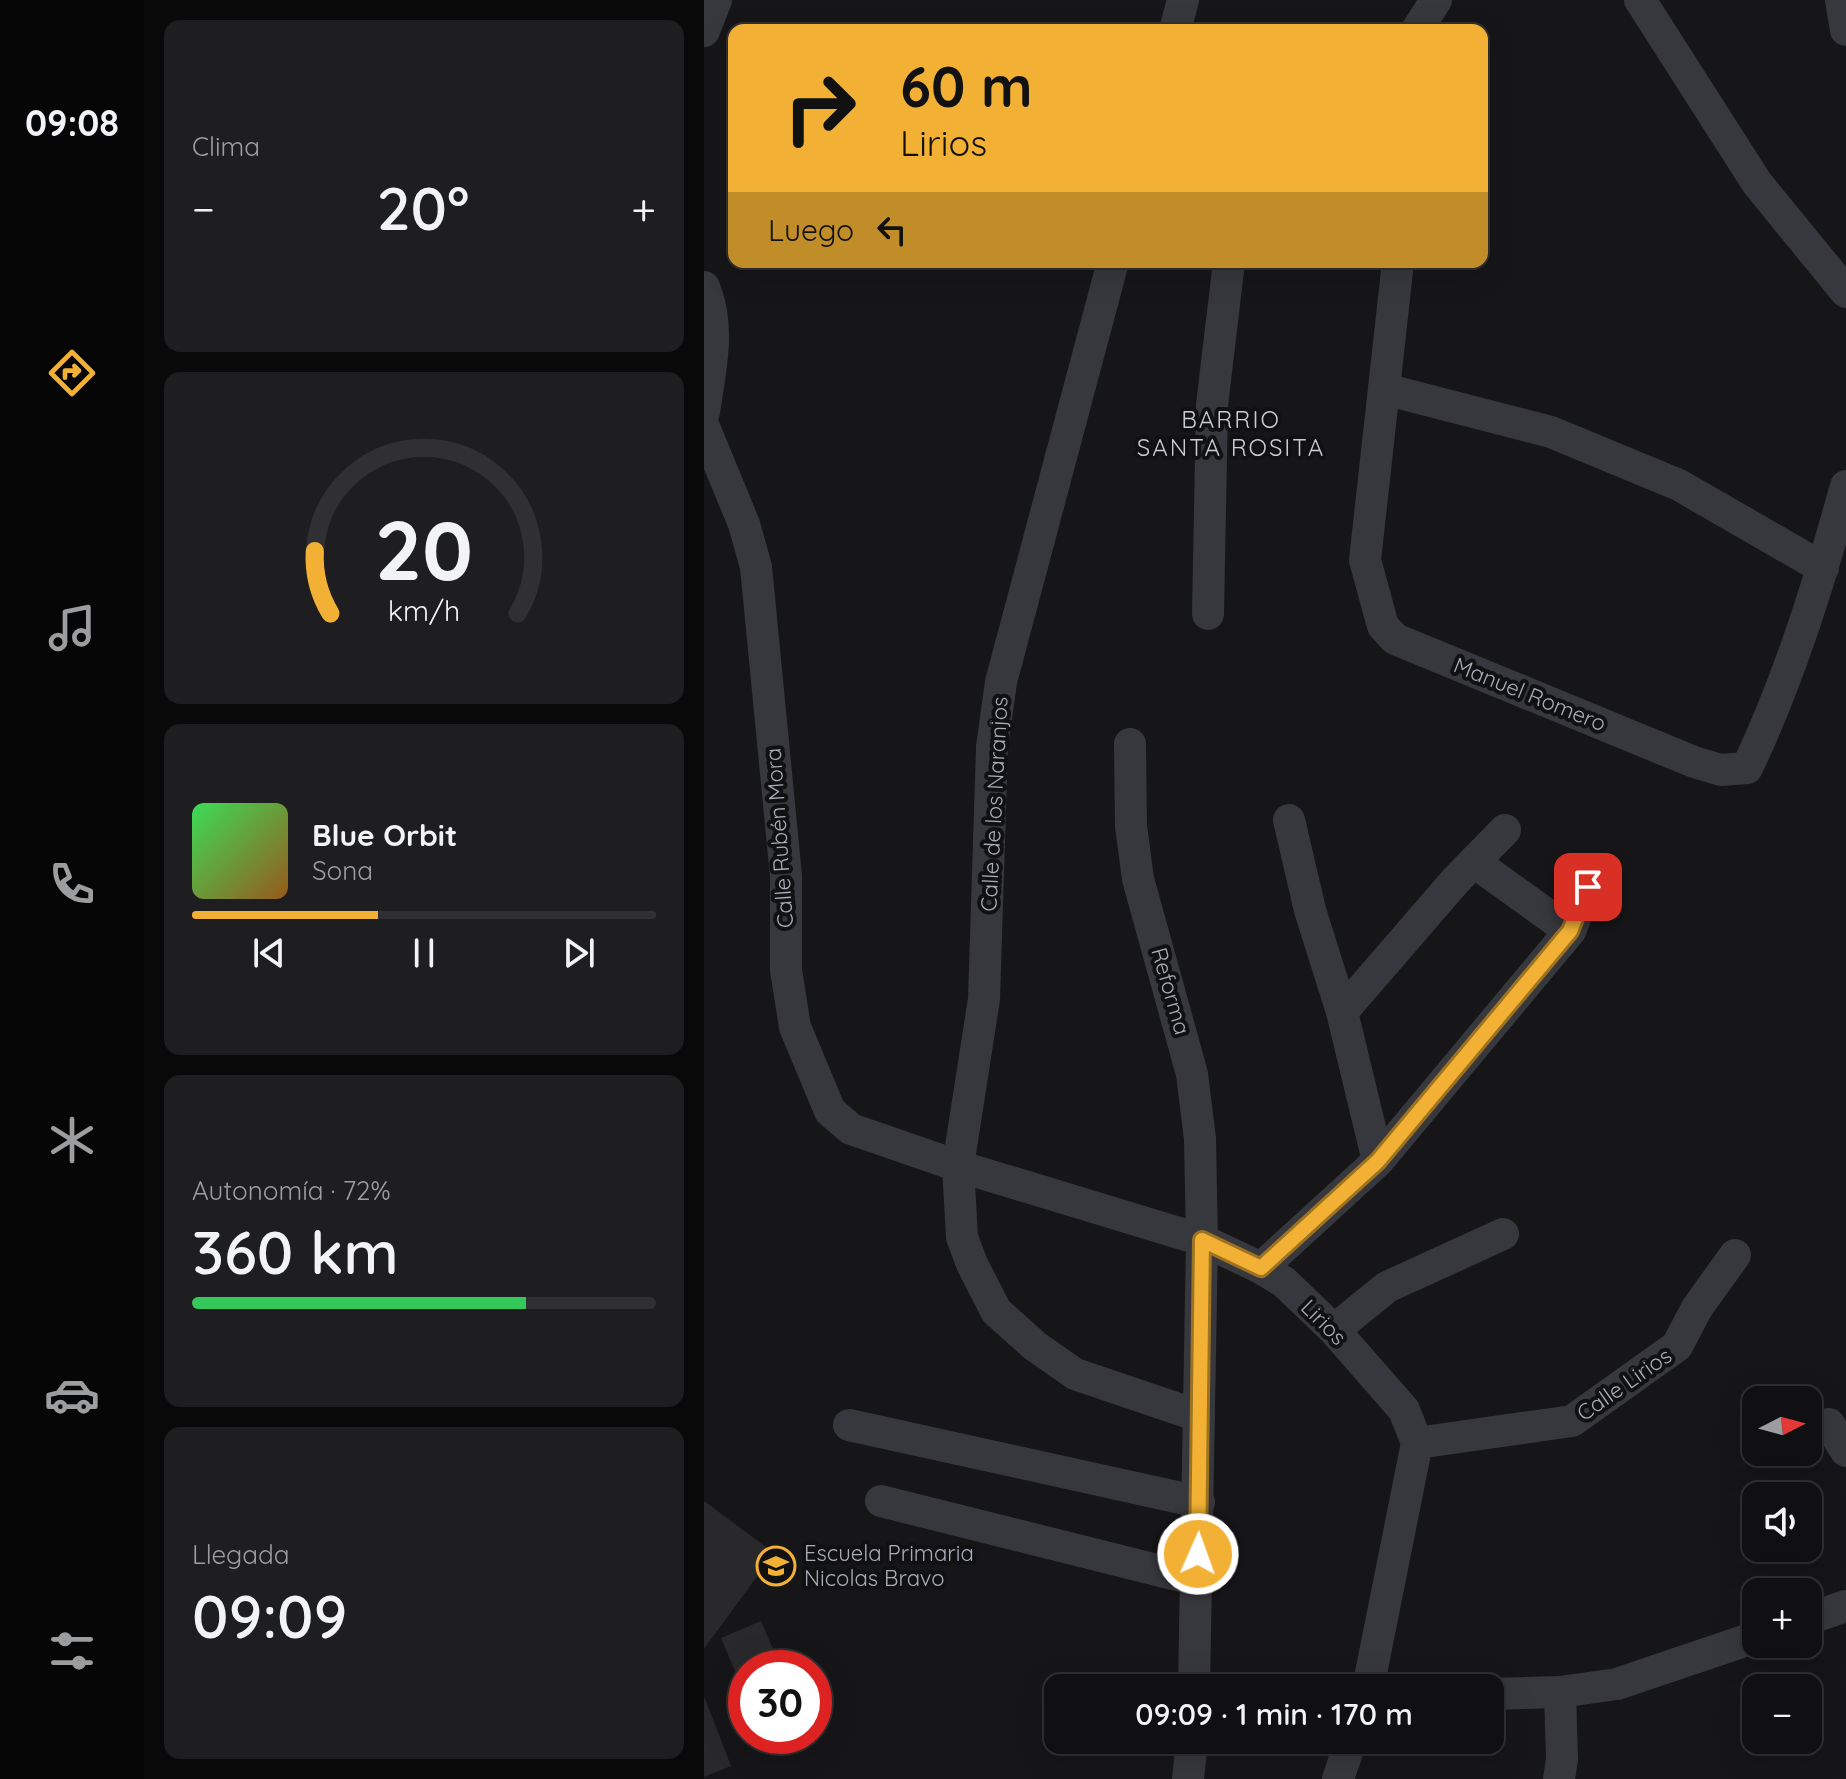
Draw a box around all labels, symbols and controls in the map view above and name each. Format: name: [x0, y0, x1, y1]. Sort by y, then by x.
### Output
text: 60 m: [900, 51, 1033, 121]
icon: right: [768, 56, 872, 160]
text: 09:08: [25, 100, 119, 145]
text: Lirios: [900, 120, 987, 165]
text: Clima: [192, 130, 260, 163]
text: 20°: [377, 170, 469, 245]
text: −: [192, 181, 215, 236]
text: +: [631, 181, 656, 236]
icon: left: [870, 208, 914, 252]
text: Luego: [768, 211, 854, 249]
icon: directions: [44, 345, 100, 401]
district label: BARRIO SANTA ROSITA: [1137, 404, 1325, 462]
text: 20: [375, 496, 473, 600]
text: km/h: [388, 592, 460, 628]
icon: music: [44, 600, 100, 656]
street label: Manuel Romero: [1450, 651, 1610, 737]
street label: Calle de los Naranjos: [974, 696, 1014, 912]
street label: Calle Rubén Mora: [759, 747, 799, 929]
text: Blue Orbit: [312, 816, 457, 854]
pin: [1554, 853, 1622, 921]
text: Sona: [312, 854, 373, 887]
icon: phone: [44, 856, 100, 912]
icon: arrive: [1566, 865, 1610, 909]
icon: previous: [247, 931, 291, 975]
icon: pause: [402, 931, 446, 975]
icon: next: [557, 931, 601, 975]
street label: Reforma: [1145, 944, 1197, 1038]
icon: climate: [44, 1112, 100, 1168]
text: Autonomía · 72%: [192, 1174, 391, 1207]
text: 360 km: [192, 1214, 399, 1289]
street label: Lirios: [1295, 1293, 1353, 1351]
street label: Calle Lirios: [1571, 1341, 1677, 1427]
icon: car: [44, 1367, 100, 1423]
north arrow: [1742, 1386, 1822, 1466]
map controls: [1742, 1386, 1822, 1754]
button: sound: [1742, 1482, 1822, 1562]
position arrow: [1156, 1512, 1240, 1596]
text: Llegada: [192, 1538, 289, 1571]
place label: Escuela Primaria Nicolas Bravo: [804, 1539, 974, 1592]
school or university icon: Escuela Primaria Nicolas Bravo: [755, 1545, 797, 1587]
text: 09:09: [192, 1578, 347, 1653]
button: +: [1742, 1578, 1822, 1658]
icon: filters: [44, 1623, 100, 1679]
speed limit sign: 30: [728, 1650, 832, 1754]
button: −: [1742, 1674, 1822, 1754]
text: 09:09 · 1 min · 170 m: [1135, 1695, 1413, 1733]

